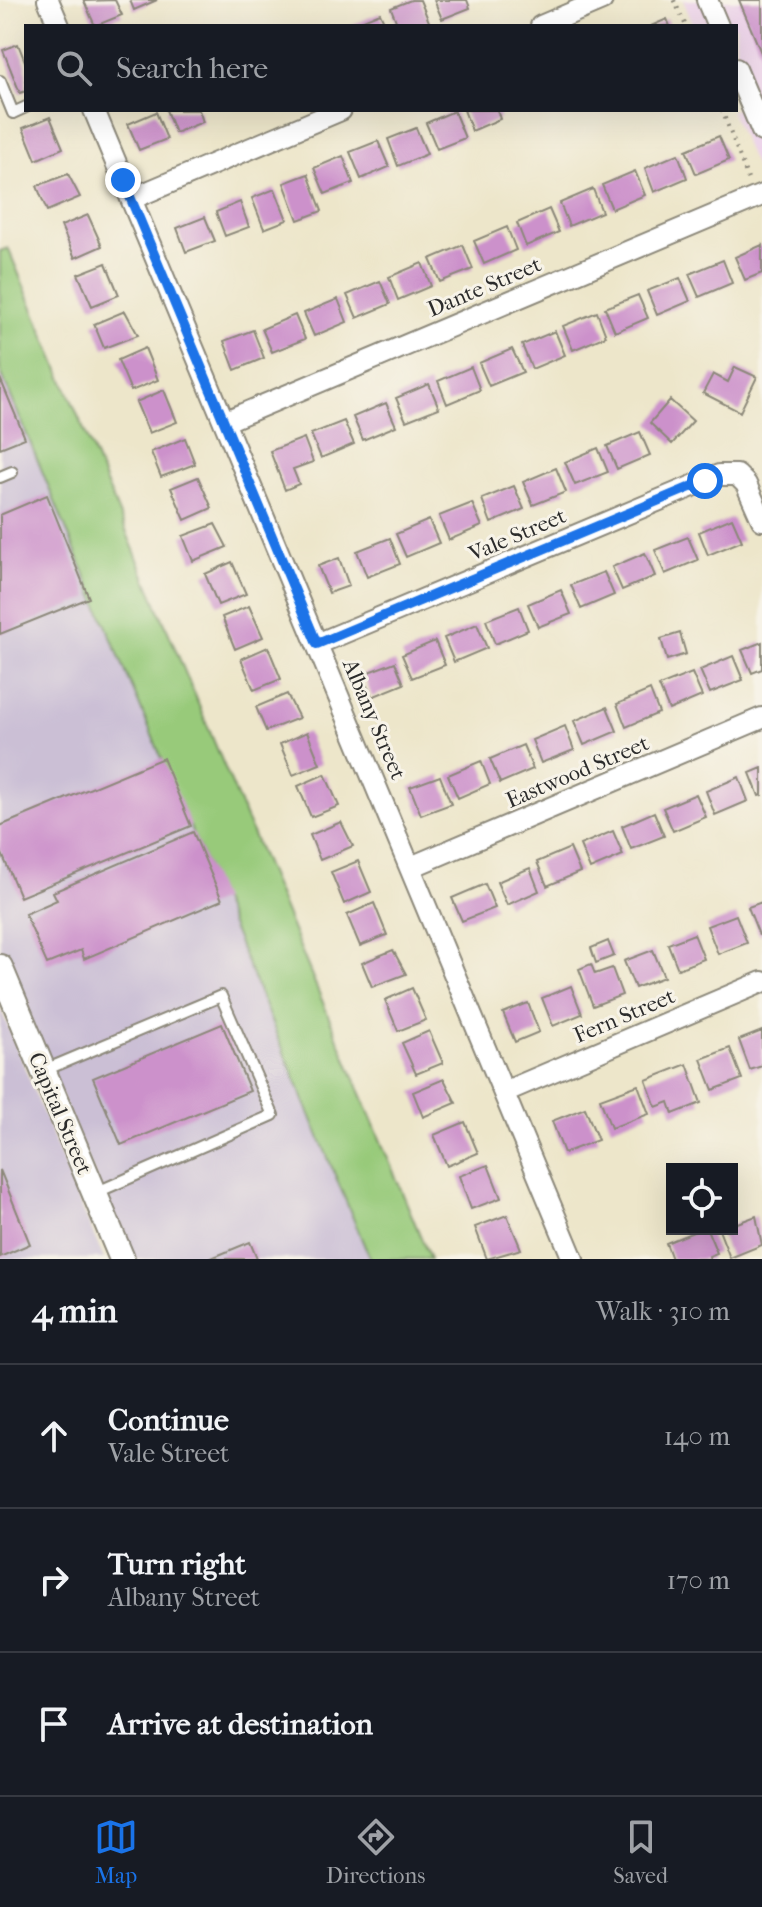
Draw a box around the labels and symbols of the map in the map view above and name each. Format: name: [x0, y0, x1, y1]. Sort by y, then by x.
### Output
route end: [105, 162, 141, 198]
street label: Dante Street: [424, 251, 545, 323]
route start: [687, 463, 723, 499]
street label: Vale Street: [464, 503, 570, 567]
street label: Albany Street: [337, 654, 411, 784]
street label: Eastwood Street: [502, 730, 653, 814]
street label: Fern Street: [570, 983, 679, 1049]
street label: Capital Street: [23, 1048, 98, 1178]

